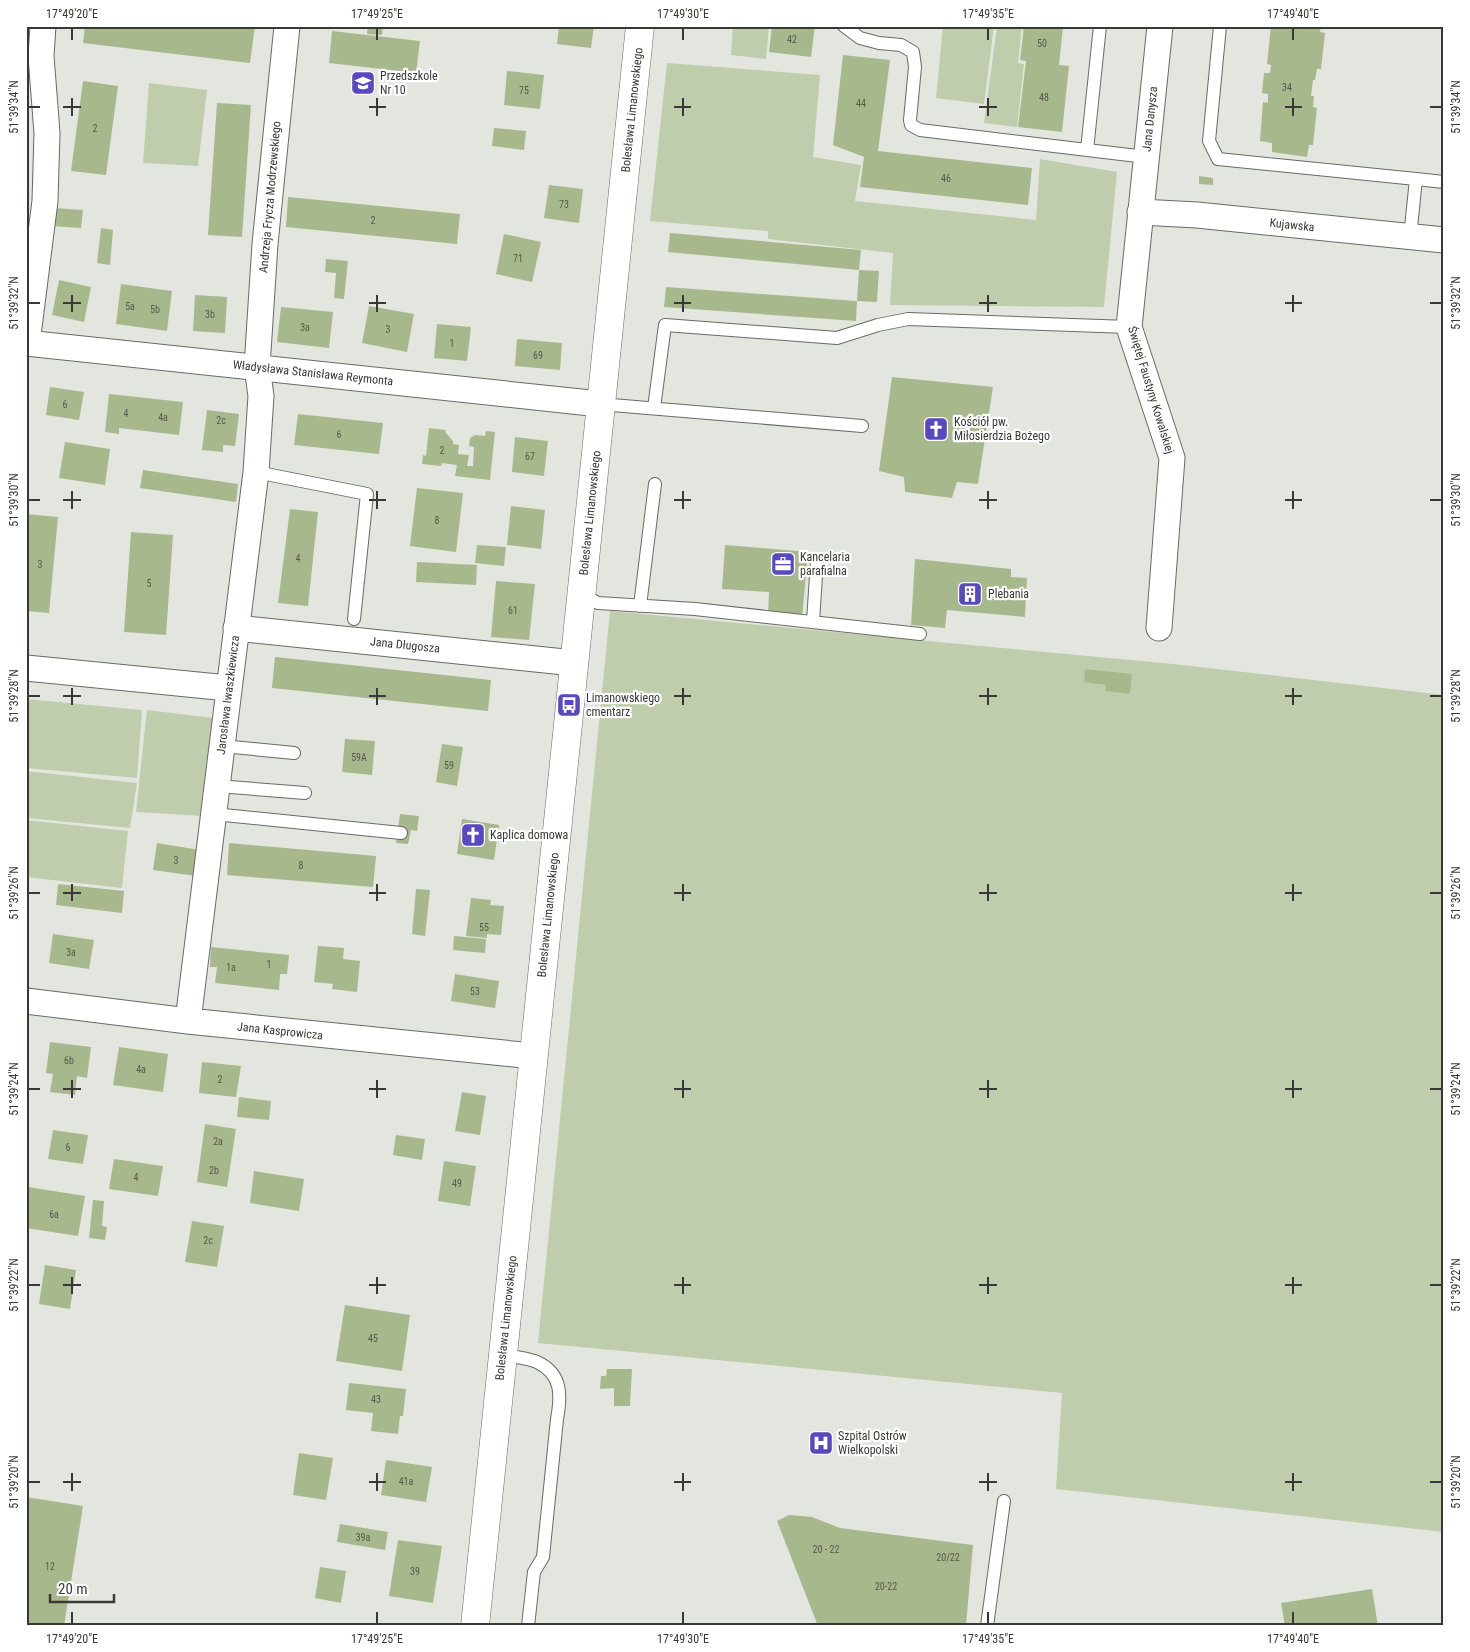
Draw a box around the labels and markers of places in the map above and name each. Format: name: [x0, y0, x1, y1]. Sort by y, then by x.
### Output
place label: Przedszkole Nr 10: [380, 69, 438, 97]
school or university icon: Przedszkole Nr 10: [350, 70, 376, 96]
place label: Kościół pw. Miłosierdzia Bożego: [954, 415, 1050, 443]
church icon: Kościół pw. Miłosierdzia Bożego: [923, 416, 949, 442]
place label: Kancelaria parafialna: [800, 550, 850, 578]
office icon: Kancelaria parafialna: [770, 551, 796, 577]
building icon: Plebania: [957, 581, 983, 607]
place label: Plebania: [988, 587, 1029, 601]
place label: Limanowskiego cmentarz: [586, 691, 660, 719]
bus stop icon: Limanowskiego cmentarz: [556, 692, 582, 718]
church icon: Kaplica domowa: [460, 822, 486, 848]
place label: Kaplica domowa: [490, 828, 569, 842]
place label: Szpital Ostrów Wielkopolski: [838, 1429, 907, 1457]
hospital icon: Szpital Ostrów Wielkopolski: [808, 1430, 834, 1456]

